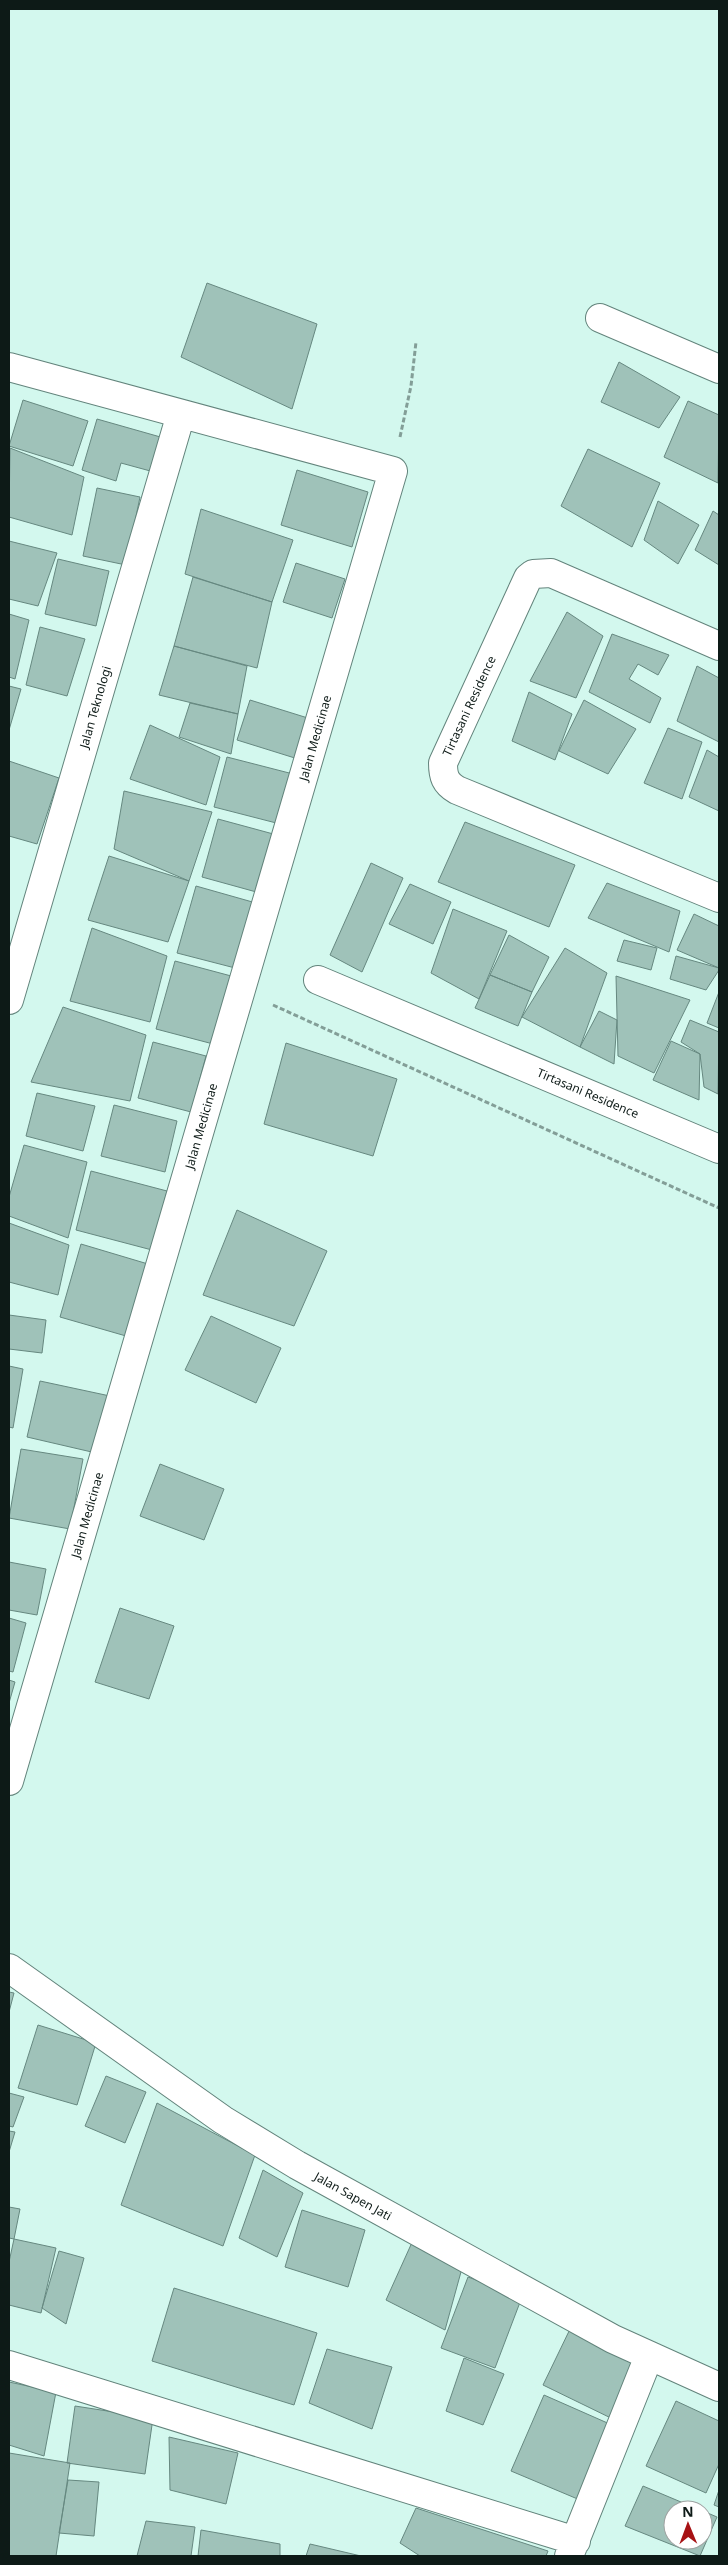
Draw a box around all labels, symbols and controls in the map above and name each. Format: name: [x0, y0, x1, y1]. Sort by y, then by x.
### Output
street label: Tirtasani Residence: [438, 653, 500, 759]
street label: Jalan Teknologi: [75, 664, 115, 751]
street label: Jalan Medicinae: [294, 693, 335, 784]
street label: Tirtasani Residence: [534, 1064, 642, 1122]
street label: Jalan Medicinae: [180, 1081, 221, 1172]
street label: Jalan Medicinae: [66, 1470, 107, 1561]
street label: Jalan Sapen Jati: [310, 2167, 395, 2224]
north arrow: [663, 2500, 713, 2550]
text: N: [682, 2502, 694, 2521]

